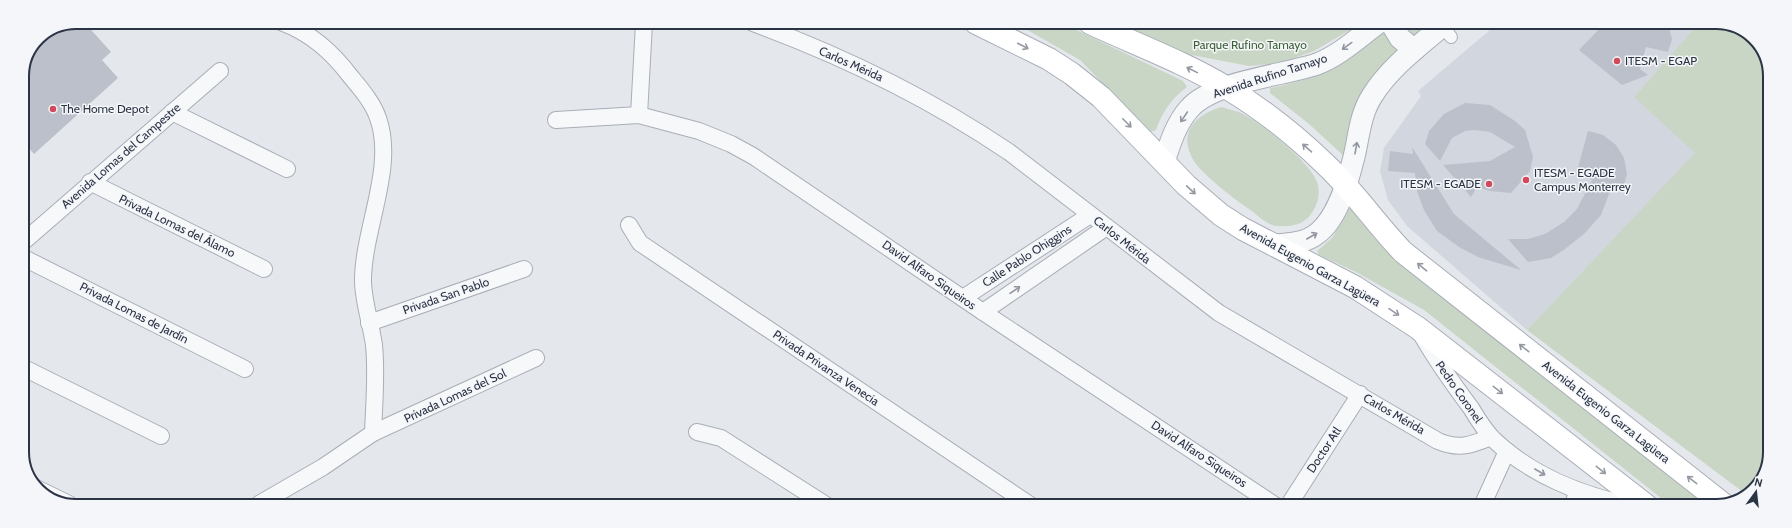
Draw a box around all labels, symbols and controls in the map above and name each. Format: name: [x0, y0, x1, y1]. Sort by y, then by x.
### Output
park label: Parque Rufino Tamayo: [1193, 37, 1307, 52]
one-way arrow: [1341, 42, 1352, 50]
street label: Carlos Mérida: [817, 43, 886, 84]
one-way arrow: [1017, 43, 1029, 50]
street label: Avenida Rufino Tamayo: [1211, 50, 1329, 101]
place label: ITESM - EGAP: [1625, 53, 1697, 68]
marker: ITESM - EGAP: [1612, 56, 1622, 66]
one-way arrow: [1186, 66, 1198, 73]
street label: Avenida Lomas del Campestre: [58, 100, 183, 212]
place label: The Home Depot: [61, 101, 149, 116]
marker: The Home Depot: [48, 104, 58, 114]
one-way arrow: [1180, 111, 1188, 122]
one-way arrow: [1122, 118, 1132, 128]
one-way arrow: [1352, 142, 1360, 155]
one-way arrow: [1302, 144, 1313, 153]
place label: ITESM - EGADE Campus Monterrey: [1534, 165, 1631, 194]
marker: ITESM - EGADE Campus Monterrey: [1521, 175, 1531, 185]
place label: ITESM - EGADE: [1400, 176, 1481, 191]
marker: ITESM - EGADE: [1484, 179, 1494, 189]
one-way arrow: [1186, 185, 1196, 194]
street label: Privada Lomas del Álamo: [117, 191, 238, 260]
street label: Carlos Mérida: [1091, 213, 1154, 267]
street label: Avenida Eugenio Garza Lagüera: [1237, 220, 1383, 310]
street label: Calle Pablo Ohiggins: [979, 221, 1074, 290]
one-way arrow: [1306, 232, 1318, 240]
street label: David Alfaro Siqueiros: [879, 237, 979, 313]
one-way arrow: [1416, 263, 1427, 272]
street label: Privada San Pablo: [401, 274, 491, 317]
street label: Privada Lomas de Jardín: [77, 279, 191, 347]
one-way arrow: [1009, 286, 1020, 294]
one-way arrow: [1388, 308, 1399, 316]
street label: Privada Privanza Venecia: [770, 327, 882, 409]
one-way arrow: [1518, 343, 1529, 352]
street label: Avenida Eugenio Garza Lagüera: [1539, 357, 1673, 466]
street label: Pedro Coronel: [1433, 358, 1486, 426]
street label: Privada Lomas del Sol: [401, 365, 508, 426]
one-way arrow: [1493, 386, 1504, 394]
street label: Carlos Mérida: [1361, 390, 1428, 437]
street label: David Alfaro Siqueiros: [1149, 417, 1250, 490]
street label: Doctor Atl: [1303, 424, 1344, 476]
one-way arrow: [1595, 465, 1606, 474]
one-way arrow: [1533, 468, 1545, 476]
north arrow: [1736, 472, 1776, 512]
one-way arrow: [1687, 475, 1698, 484]
text: N: [1753, 475, 1764, 490]

